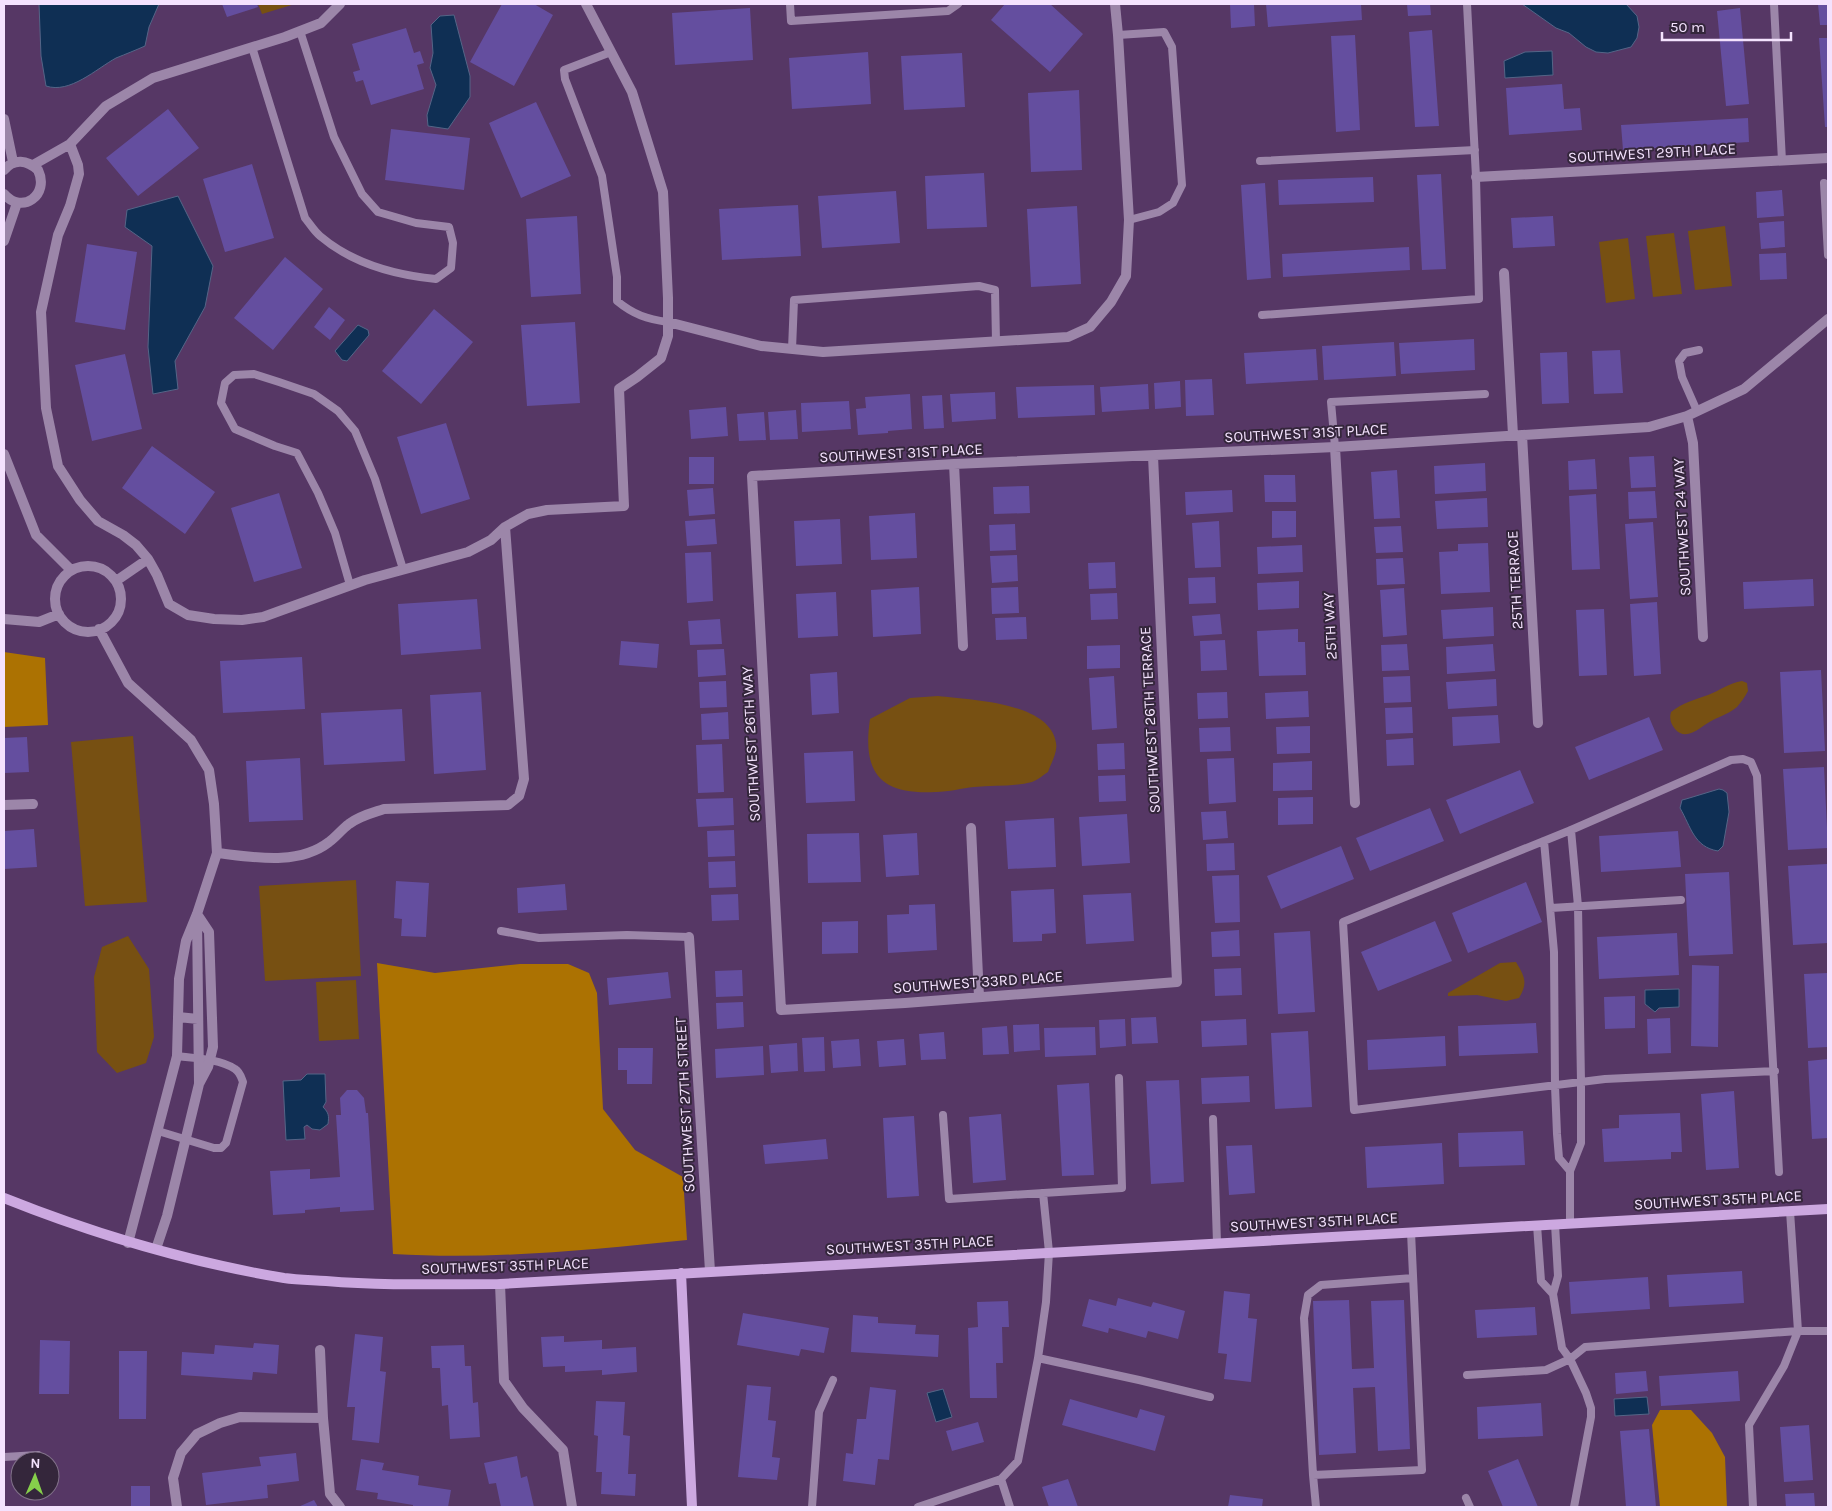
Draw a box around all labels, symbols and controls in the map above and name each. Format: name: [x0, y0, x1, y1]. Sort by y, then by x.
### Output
scale bar: [1662, 10, 1791, 42]
text: 50 m: [1670, 18, 1705, 36]
street label: SOUTHWEST 29TH PLACE: [1568, 140, 1736, 166]
street label: SOUTHWEST 31ST PLACE: [1224, 420, 1388, 446]
street label: SOUTHWEST 31ST PLACE: [819, 440, 983, 466]
street label: SOUTHWEST 24 WAY: [1669, 457, 1695, 596]
street label: 25TH TERRACE: [1503, 530, 1527, 630]
street label: 25TH WAY: [1319, 591, 1341, 660]
street label: SOUTHWEST 26TH TERRACE: [1136, 626, 1164, 814]
street label: SOUTHWEST 26TH WAY: [738, 665, 764, 822]
street label: SOUTHWEST 33RD PLACE: [893, 967, 1063, 997]
street label: SOUTHWEST 27TH STREET: [671, 1017, 699, 1193]
street label: SOUTHWEST 35TH PLACE: [1634, 1187, 1802, 1213]
street label: SOUTHWEST 35TH PLACE: [1230, 1209, 1398, 1235]
street label: SOUTHWEST 35TH PLACE: [826, 1232, 994, 1258]
street label: SOUTHWEST 35TH PLACE: [421, 1254, 589, 1278]
north arrow: [10, 1451, 60, 1501]
text: N: [30, 1455, 41, 1472]

